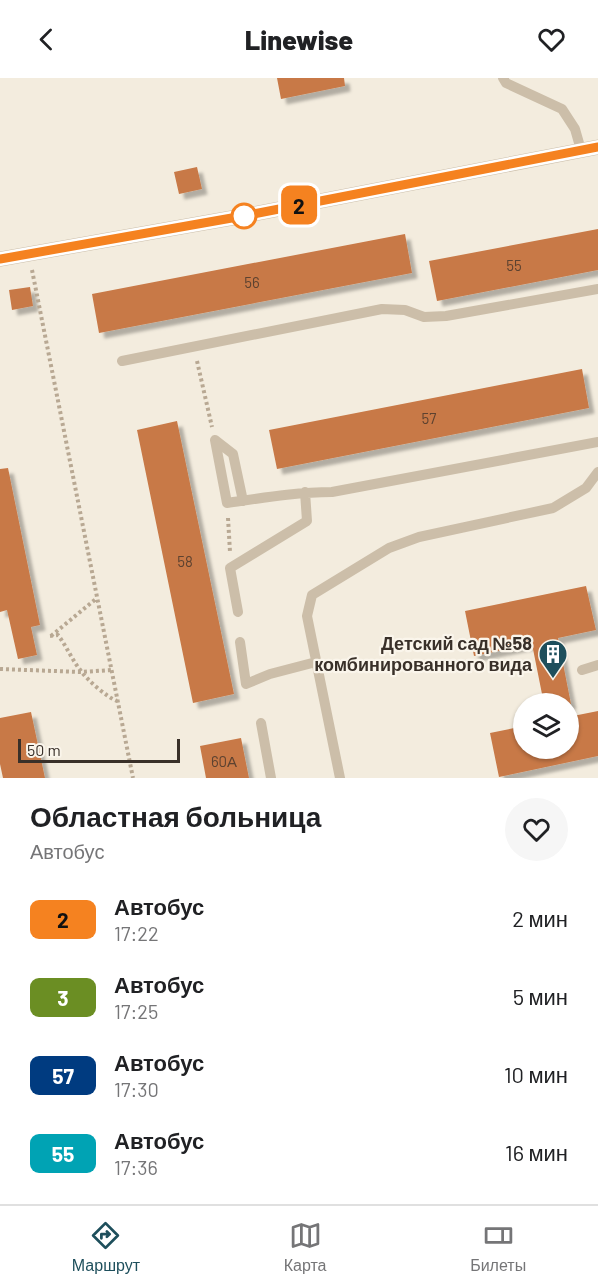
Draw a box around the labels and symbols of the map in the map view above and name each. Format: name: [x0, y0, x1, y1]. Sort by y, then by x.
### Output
line badge: 2: [280, 186, 318, 224]
unlabelled marker: [231, 203, 257, 229]
house number: 55: [506, 256, 522, 274]
house number: 56: [244, 273, 260, 291]
house number: 57: [422, 409, 436, 427]
house number: 58: [177, 552, 193, 570]
place label: Детский сад №58 комбинированного вида: [314, 632, 533, 675]
building icon: Детский сад №58 комбинированного вида: [537, 638, 569, 680]
scale bar: [18, 736, 180, 764]
house number: 60А: [211, 752, 237, 770]

